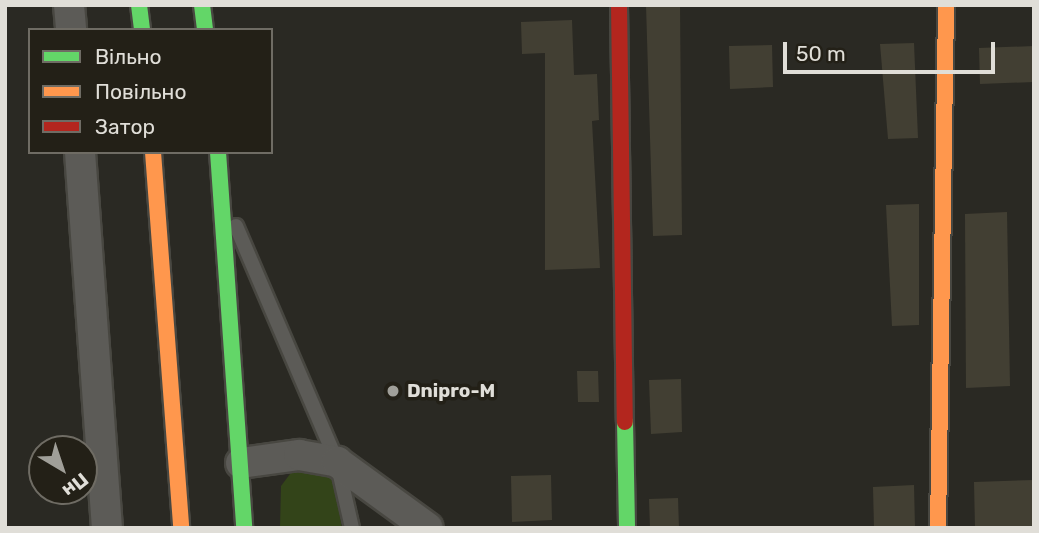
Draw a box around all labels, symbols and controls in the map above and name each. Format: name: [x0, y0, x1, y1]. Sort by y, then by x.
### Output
legend: [28, 28, 273, 154]
scale bar: [787, 28, 999, 72]
text: 50 m: [796, 41, 846, 66]
text: Вільно: [95, 44, 162, 69]
text: Повільно: [95, 79, 186, 104]
text: Затор: [95, 114, 155, 139]
place label: Dnipro-M: [407, 380, 495, 402]
marker: Dnipro-M: [385, 383, 401, 399]
north arrow: [28, 435, 98, 505]
text: Пн: [58, 468, 93, 502]

